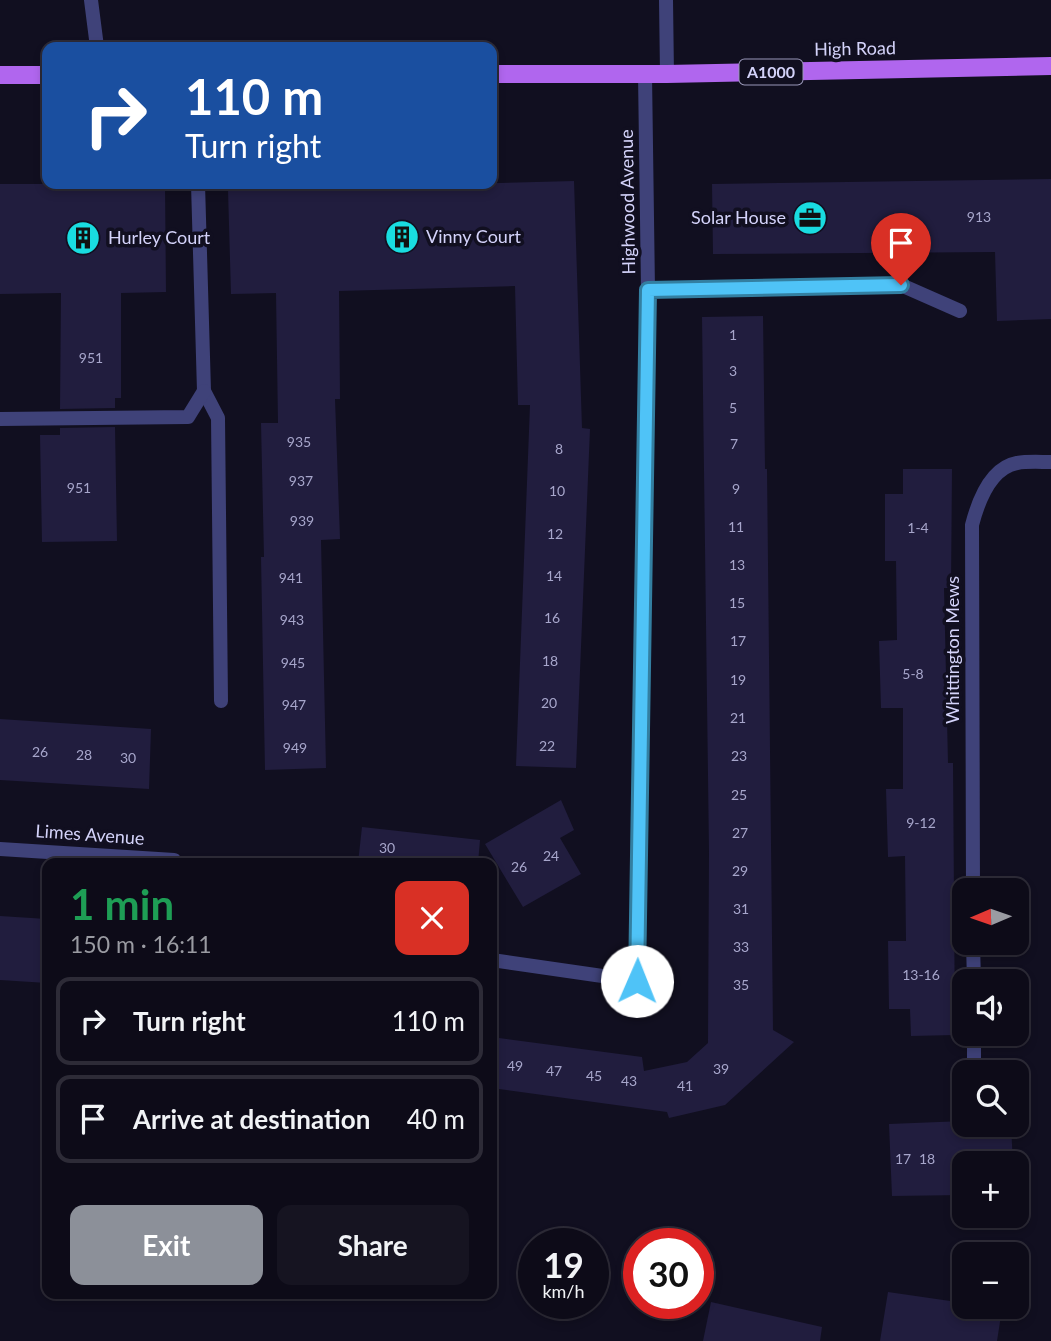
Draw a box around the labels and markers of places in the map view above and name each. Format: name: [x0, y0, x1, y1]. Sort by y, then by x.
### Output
office icon: Solar House: [791, 199, 829, 237]
place label: Solar House: [691, 206, 786, 228]
pin: [871, 213, 931, 285]
building icon: Vinny Court: [383, 218, 421, 256]
building icon: Hurley Court: [64, 219, 102, 257]
place label: Vinny Court: [426, 225, 521, 247]
place label: Hurley Court: [108, 226, 211, 248]

